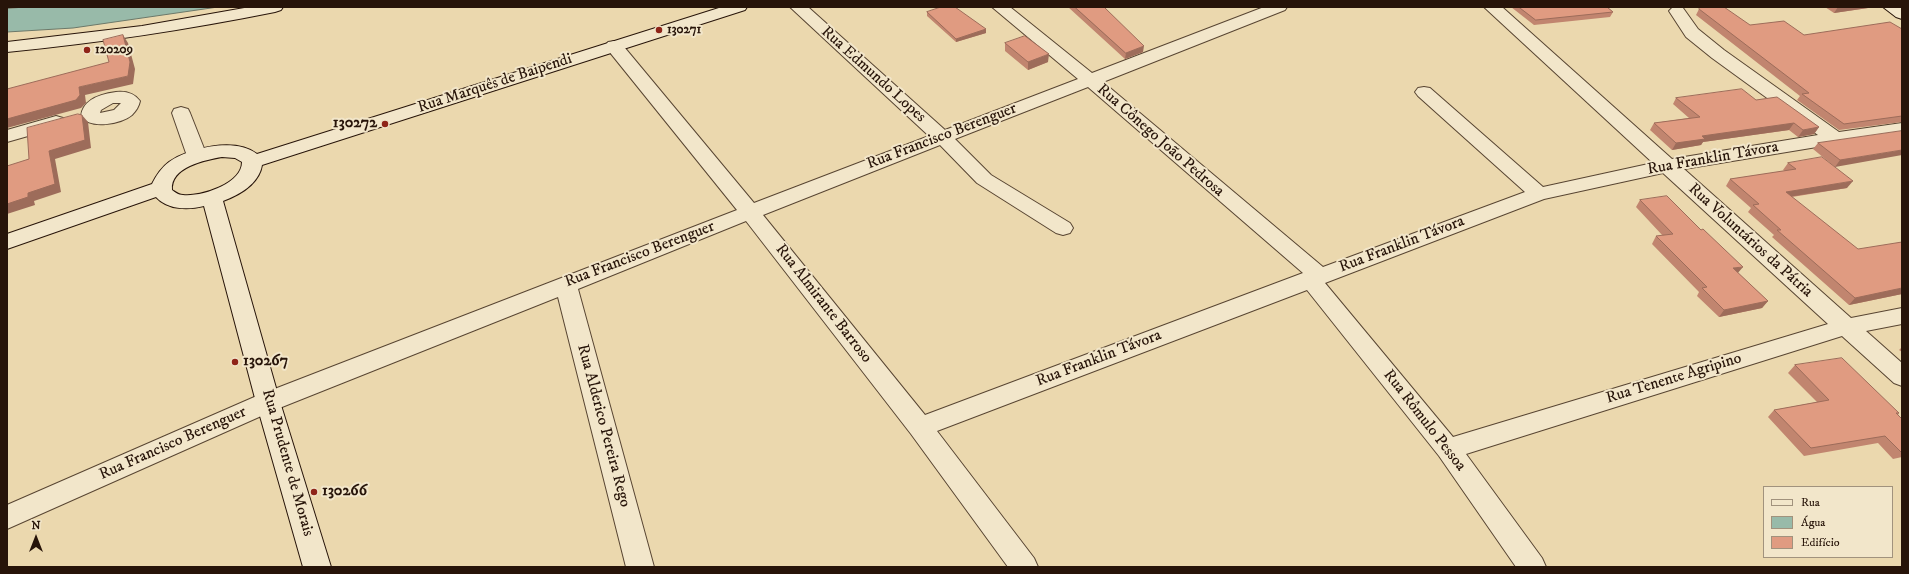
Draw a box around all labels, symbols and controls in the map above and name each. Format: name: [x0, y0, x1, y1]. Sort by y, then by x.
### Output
place label: 130271: [667, 22, 701, 38]
street label: Rua Edmundo Lopes: [817, 23, 929, 127]
marker: 130271: [654, 25, 664, 35]
place label: 120209: [95, 42, 133, 58]
marker: 120209: [82, 45, 92, 55]
street label: Rua Marquês de Baipendi: [415, 50, 575, 118]
street label: Rua Cônego João Pedrosa: [1092, 80, 1228, 202]
street label: Rua Francisco Berenguer: [864, 100, 1020, 174]
place label: 130272: [333, 114, 377, 134]
marker: 130272: [380, 119, 390, 129]
street label: Rua Franklin Távora: [1646, 138, 1780, 180]
street label: Rua Voluntários da Pátria: [1684, 180, 1816, 302]
street label: Rua Franklin Távora: [1337, 212, 1467, 278]
street label: Rua Francisco Berenguer: [562, 218, 718, 292]
street label: Rua Almirante Barroso: [771, 241, 875, 367]
street label: Rua Franklin Távora: [1034, 326, 1164, 392]
street label: Rua Alderico Pereira Rego: [572, 343, 634, 509]
street label: Rua Tenente Agripino: [1604, 349, 1744, 409]
place label: 130267: [243, 352, 288, 372]
marker: 130267: [230, 357, 240, 367]
street label: Rua Rômulo Pessoa: [1378, 366, 1470, 476]
street label: Rua Prudente de Morais: [257, 387, 317, 539]
street label: Rua Francisco Berenguer: [97, 403, 249, 485]
place label: 130266: [322, 482, 367, 502]
legend: [1763, 486, 1893, 558]
marker: 130266: [309, 487, 319, 497]
text: Rua: [1801, 495, 1820, 510]
text: Água: [1801, 515, 1825, 530]
north arrow: [16, 518, 56, 558]
text: N: [31, 519, 41, 533]
text: Edifício: [1801, 535, 1840, 550]

